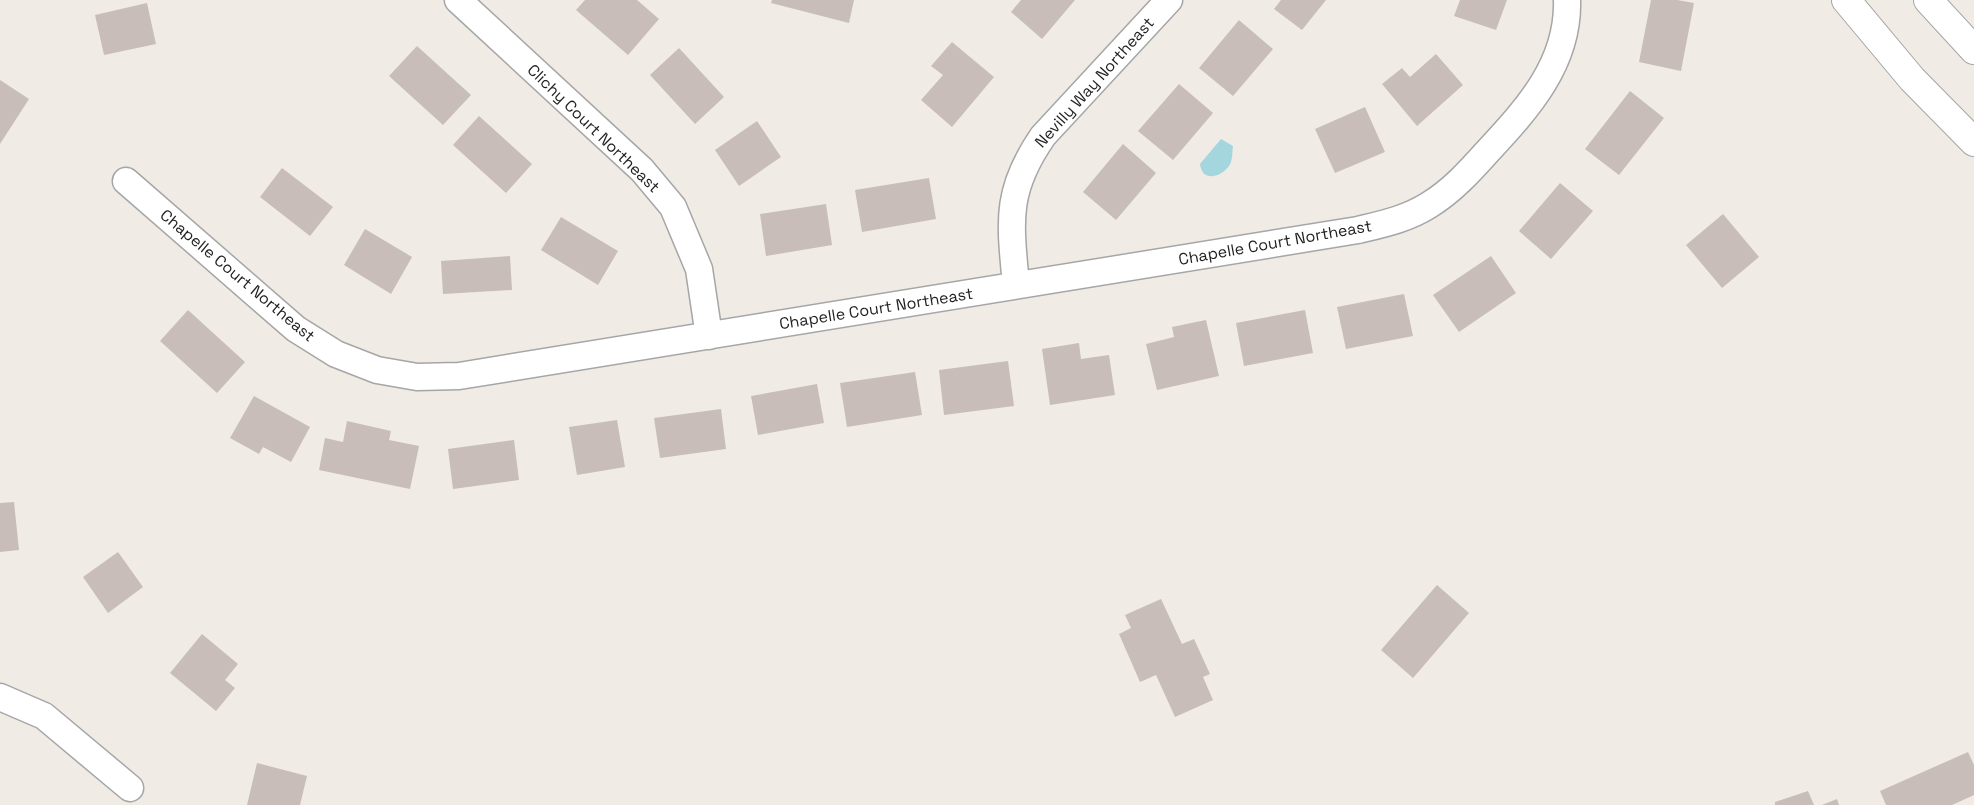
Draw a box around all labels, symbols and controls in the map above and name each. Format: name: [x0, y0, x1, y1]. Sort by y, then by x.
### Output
street label: Nevilly Way Northeast: [1030, 13, 1159, 152]
street label: Clichy Court Northeast: [523, 59, 664, 197]
street label: Chapelle Court Northeast: [156, 204, 319, 346]
street label: Chapelle Court Northeast: [1177, 215, 1373, 270]
street label: Chapelle Court Northeast: [778, 283, 974, 334]

